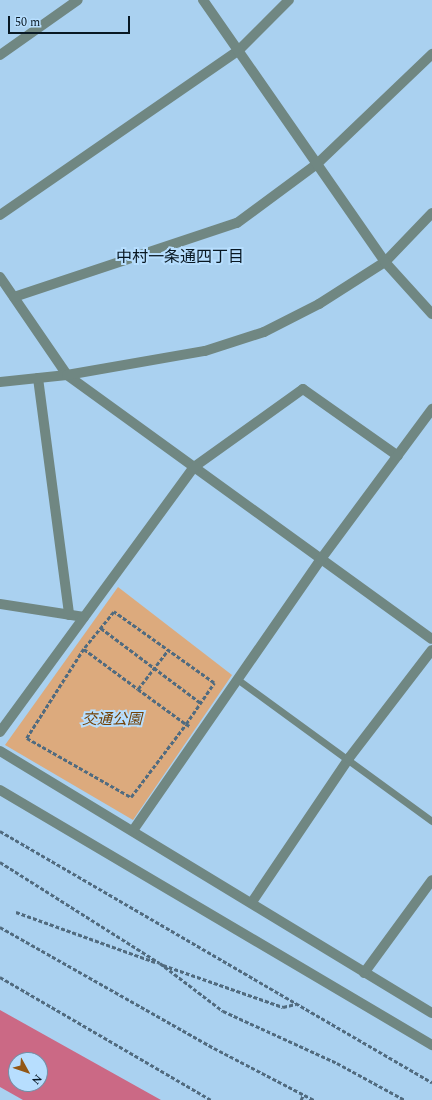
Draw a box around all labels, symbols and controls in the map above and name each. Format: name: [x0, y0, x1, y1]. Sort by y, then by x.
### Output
scale bar: [10, 8, 132, 34]
text: 50 m: [15, 13, 40, 32]
district label: 中村一条通四丁目: [116, 247, 244, 267]
park label: 交通公園: [82, 711, 142, 729]
north arrow: [8, 1052, 48, 1092]
text: N: [27, 1070, 46, 1088]

